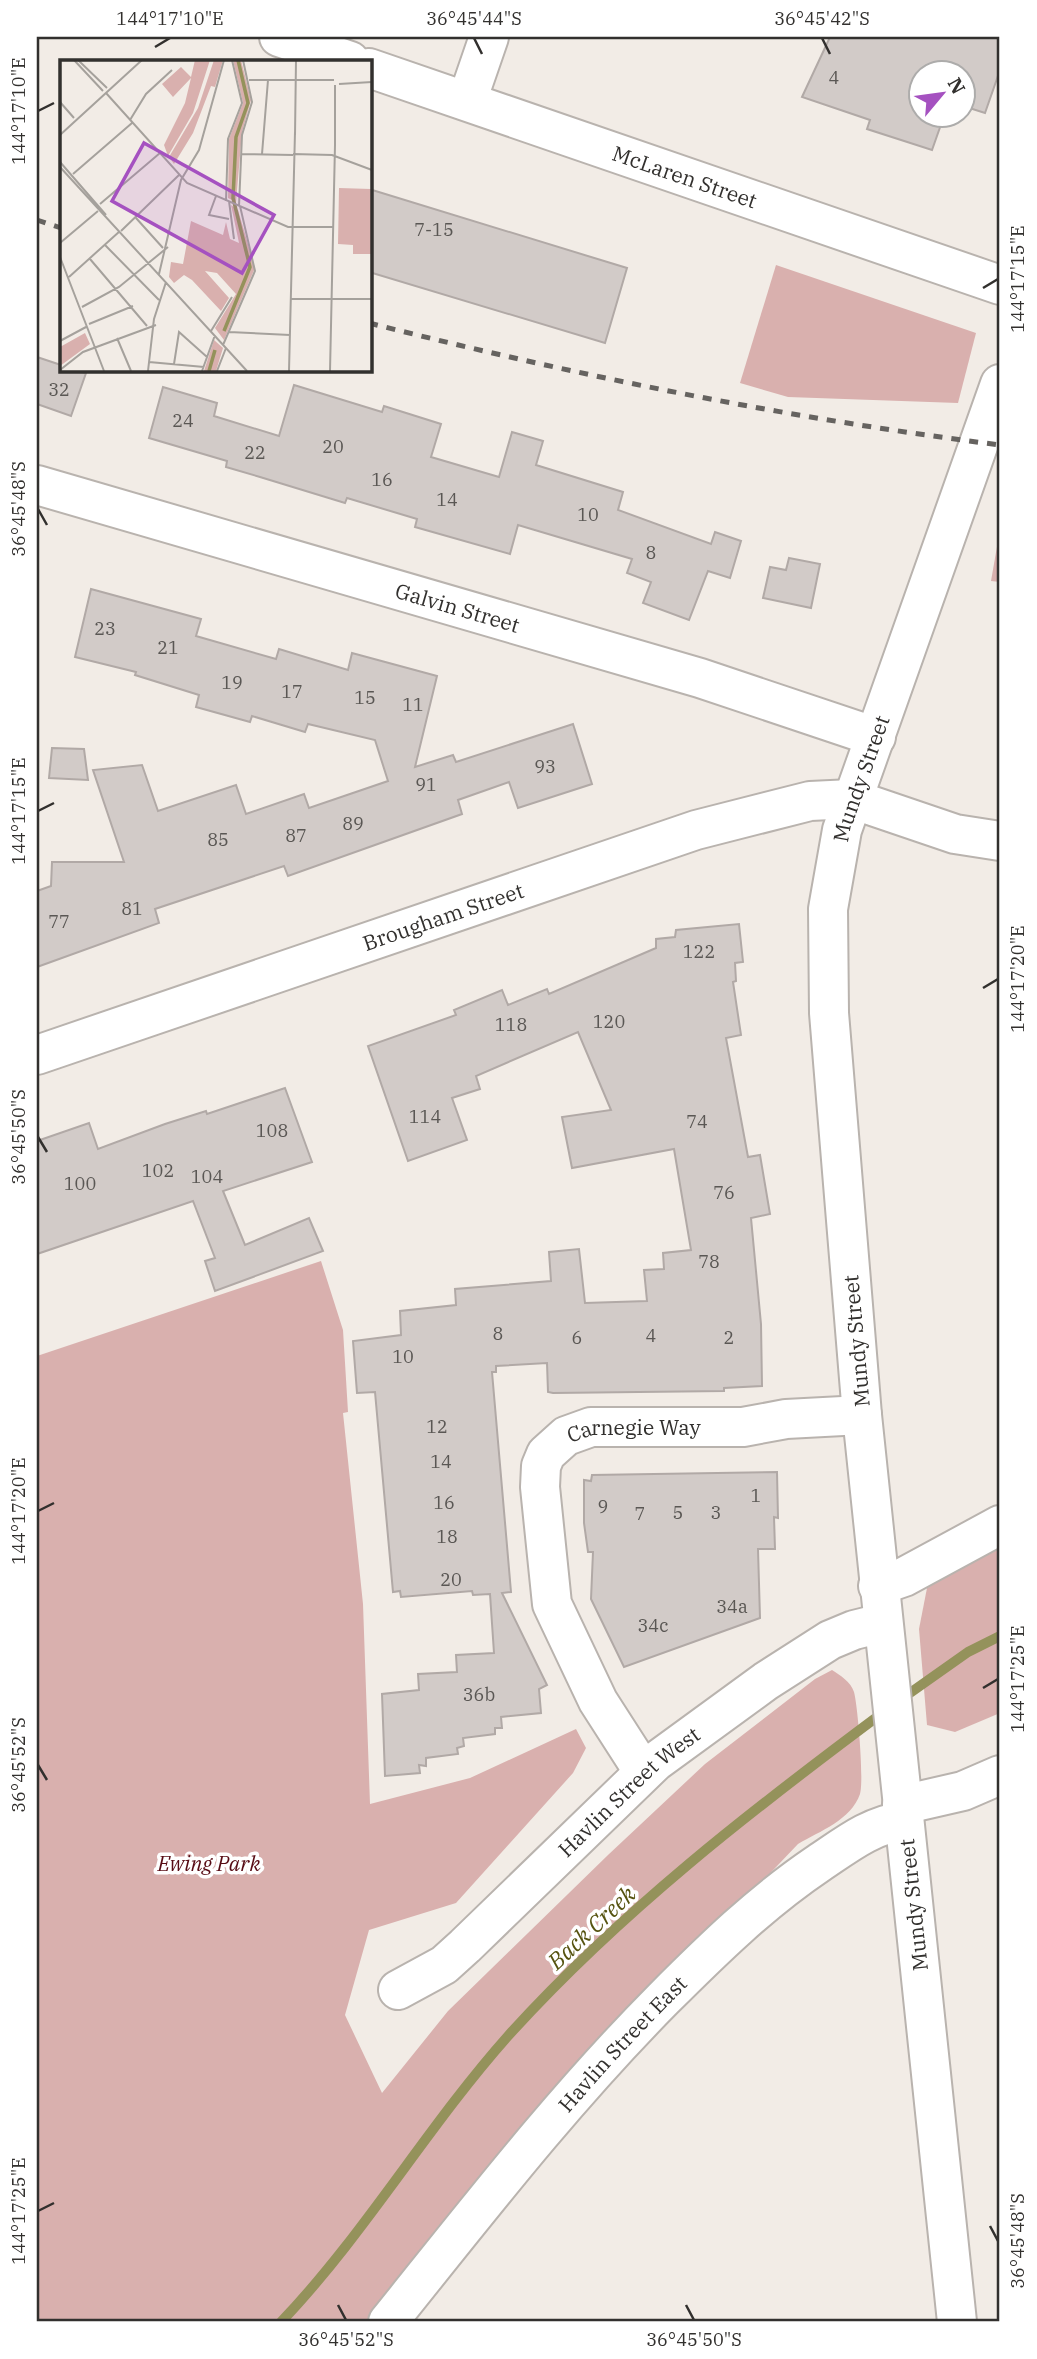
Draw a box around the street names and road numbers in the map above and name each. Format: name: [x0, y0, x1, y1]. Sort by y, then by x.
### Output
street label: McLaren Street: [609, 139, 761, 214]
street label: Galvin Street: [392, 576, 523, 639]
street label: Mundy Street: [826, 711, 896, 844]
street label: Brougham Street: [359, 876, 527, 957]
street label: Mundy Street: [836, 1274, 876, 1408]
street label: Carnegie Way: [563, 1413, 701, 1449]
street label: Havlin Street West: [552, 1720, 705, 1863]
street label: Mundy Street: [892, 1838, 934, 1972]
street label: Havlin Street East: [552, 1969, 693, 2118]

